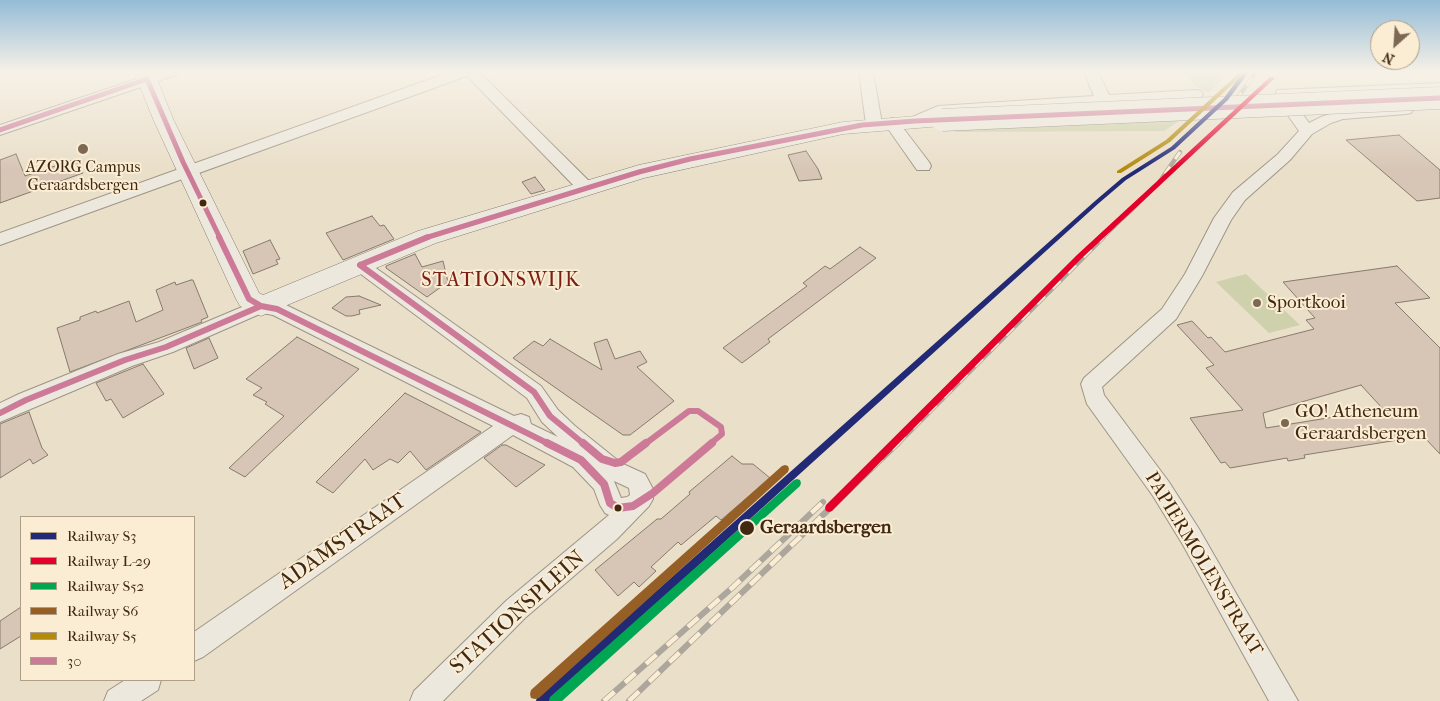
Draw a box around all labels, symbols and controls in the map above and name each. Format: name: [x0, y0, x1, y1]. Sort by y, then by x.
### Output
north arrow: [1370, 20, 1420, 70]
text: N: [1380, 48, 1397, 68]
marker: AZORG Campus Geraardsbergen: [76, 142, 90, 156]
place label: AZORG Campus Geraardsbergen: [26, 158, 140, 196]
unlabelled marker: [198, 198, 208, 208]
district label: STATIONSWIJK: [420, 269, 582, 293]
place label: Sportkooi: [1267, 292, 1346, 314]
marker: Sportkooi: [1251, 297, 1263, 309]
place label: GO! Atheneum Geraardsbergen: [1295, 401, 1427, 445]
marker: GO! Atheneum Geraardsbergen: [1279, 417, 1291, 429]
street label: PAPIERMOLENSTRAAT: [1139, 468, 1267, 660]
street label: ADAMSTRAAT: [274, 488, 412, 596]
unlabelled marker: [613, 503, 623, 513]
legend: [20, 516, 195, 681]
place label: Geraardsbergen: [760, 517, 892, 539]
marker: Geraardsbergen: [738, 519, 756, 537]
text: Railway S3: [67, 527, 136, 545]
street label: STATIONSPLEIN: [445, 545, 591, 681]
text: Railway L-29: [67, 552, 151, 570]
text: Railway S52: [67, 577, 144, 595]
text: Railway S6: [67, 602, 138, 620]
text: Railway S5: [67, 627, 137, 645]
text: 30: [67, 652, 81, 670]

